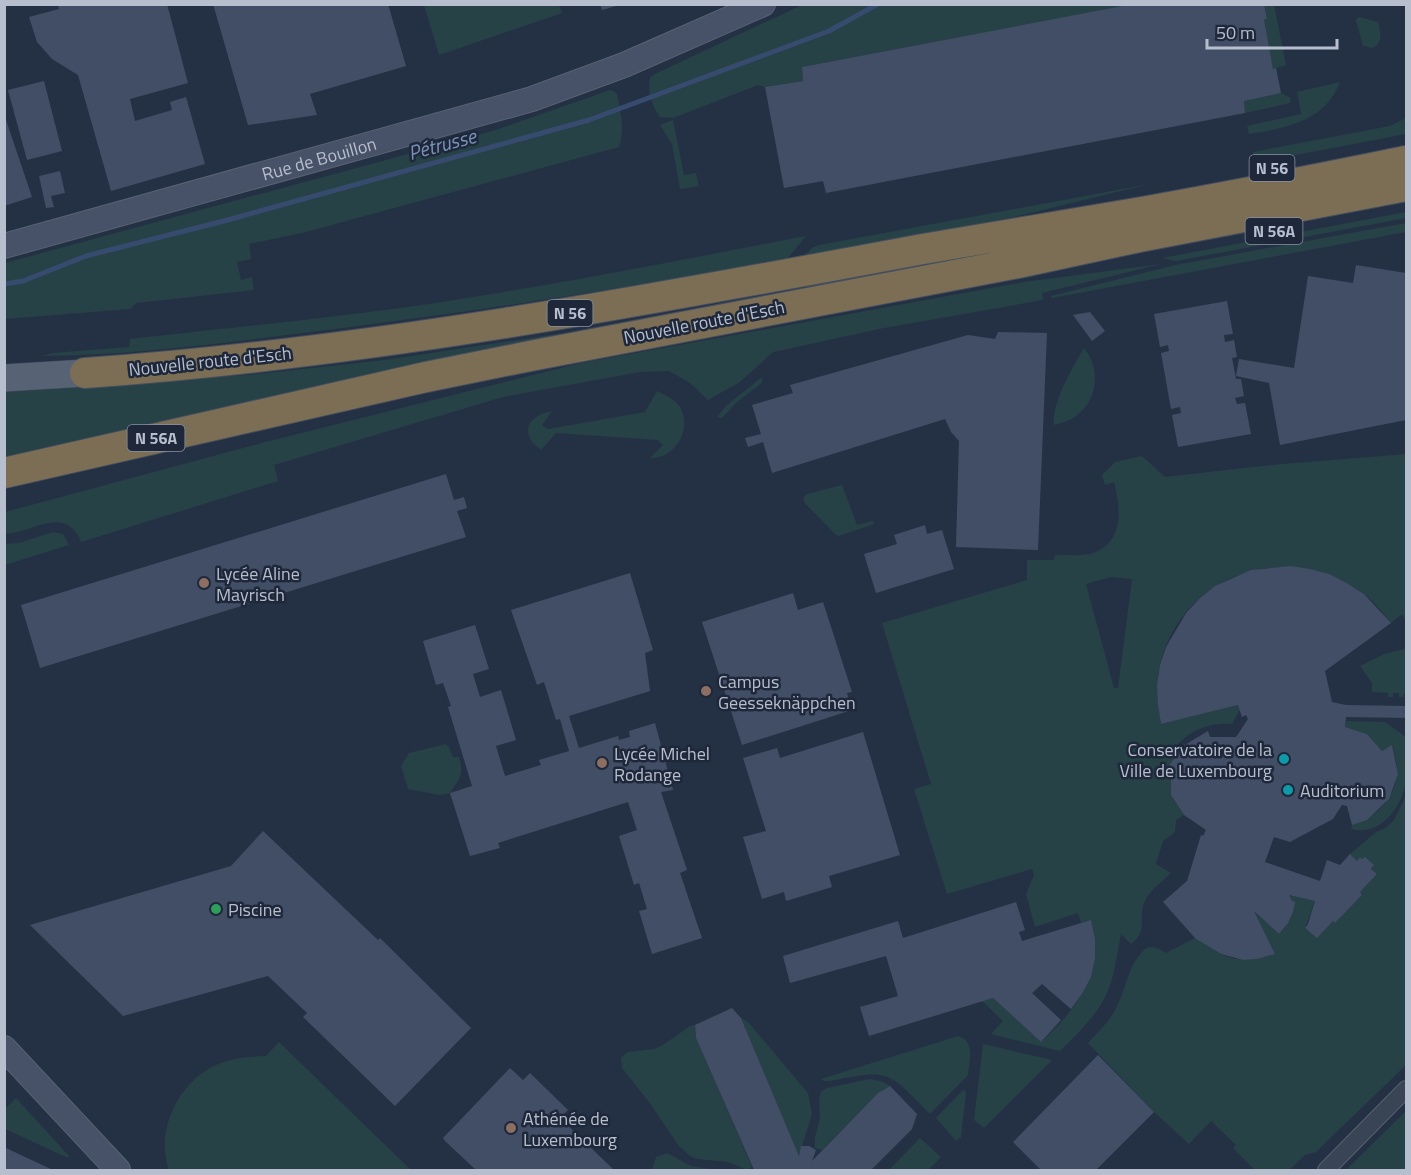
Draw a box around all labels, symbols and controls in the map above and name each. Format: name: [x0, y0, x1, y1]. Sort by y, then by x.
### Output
scale bar: [1207, 12, 1338, 50]
text: 50 m: [1216, 19, 1255, 46]
water label: Pétrusse: [405, 120, 481, 168]
street label: Rue de Bouillon: [259, 129, 379, 187]
road number: N 56: [1250, 155, 1294, 181]
road number: N 56A: [1246, 218, 1302, 244]
street label: Nouvelle route d'Esch: [621, 293, 787, 351]
road number: N 56: [548, 300, 592, 326]
street label: Nouvelle route d'Esch: [127, 339, 293, 383]
road number: N 56A: [128, 425, 184, 451]
place label: Lycée Aline Mayrisch: [216, 560, 300, 608]
marker: Lycée Aline Mayrisch: [197, 576, 211, 590]
place label: Campus Geesseknäppchen: [718, 668, 856, 716]
marker: Campus Geesseknäppchen: [699, 684, 713, 698]
place label: Conservatoire de la Ville de Luxembourg: [1120, 736, 1272, 784]
place label: Lycée Michel Rodange: [614, 740, 710, 788]
marker: Conservatoire de la Ville de Luxembourg: [1277, 752, 1291, 766]
marker: Lycée Michel Rodange: [595, 756, 609, 770]
place label: Auditorium: [1300, 777, 1384, 804]
marker: Auditorium: [1281, 783, 1295, 797]
place label: Piscine: [228, 896, 282, 923]
marker: Piscine: [209, 902, 223, 916]
place label: Athénée de Luxembourg: [523, 1105, 617, 1153]
marker: Athénée de Luxembourg: [504, 1121, 518, 1135]

